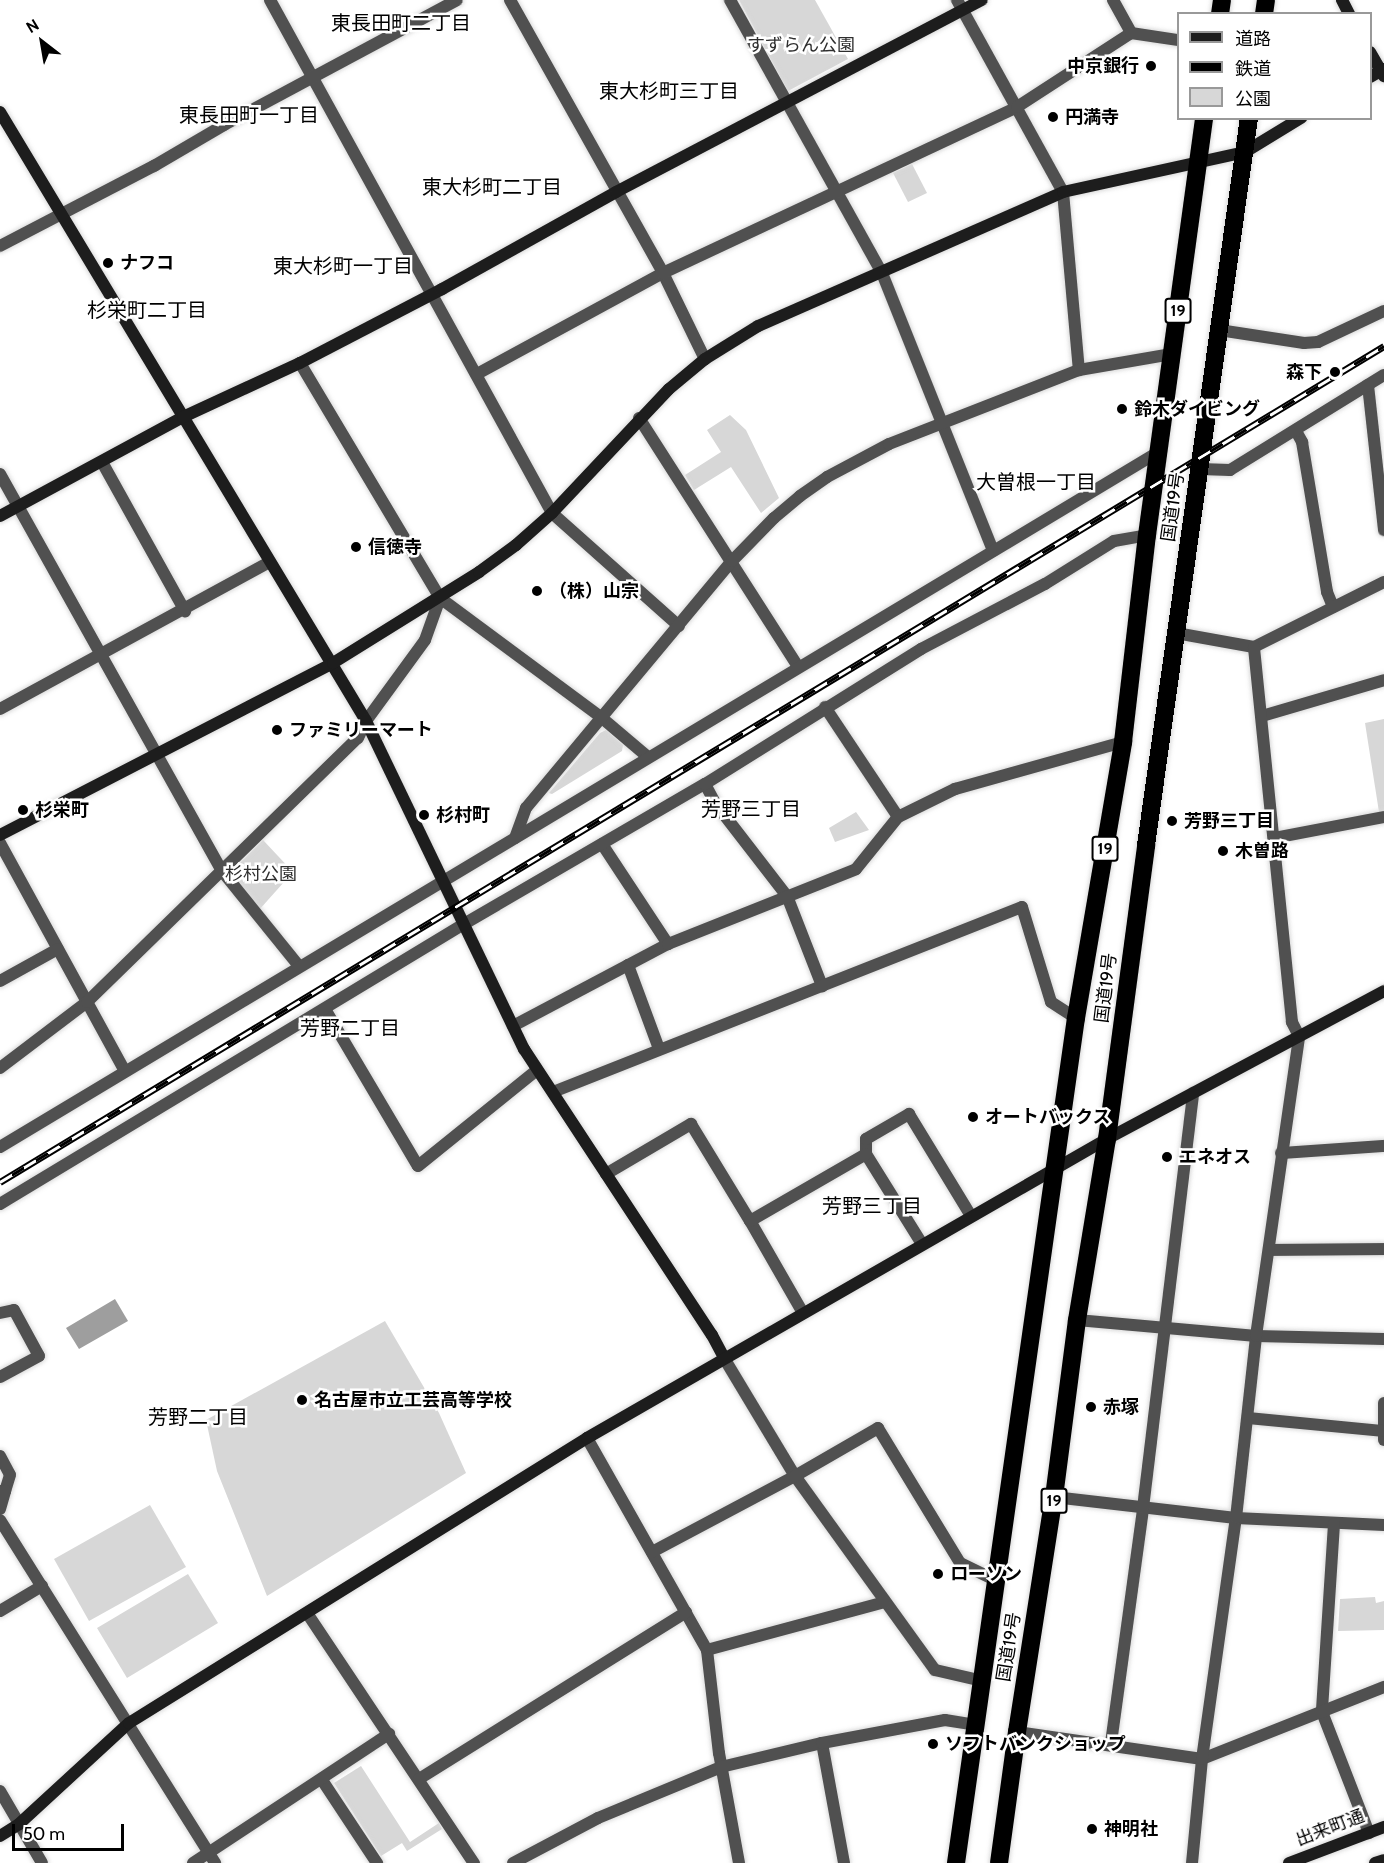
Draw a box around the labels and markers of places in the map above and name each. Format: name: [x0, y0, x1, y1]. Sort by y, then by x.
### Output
place label: 中京銀行: [1067, 55, 1139, 77]
marker: 中京銀行: [1144, 59, 1158, 73]
place label: 円満寺: [1065, 106, 1119, 128]
marker: 円満寺: [1046, 110, 1060, 124]
place label: ナフコ: [120, 252, 174, 274]
marker: ナフコ: [101, 256, 115, 270]
place label: 森下: [1286, 361, 1322, 383]
marker: 森下: [1326, 363, 1344, 381]
place label: 鈴木ダイビング: [1134, 398, 1260, 420]
marker: 鈴木ダイビング: [1115, 402, 1129, 416]
place label: 信徳寺: [368, 536, 422, 558]
marker: 信徳寺: [349, 540, 363, 554]
place label: （株）山宗: [549, 580, 639, 602]
marker: （株）山宗: [530, 584, 544, 598]
place label: ファミリーマート: [289, 719, 433, 741]
marker: ファミリーマート: [270, 723, 284, 737]
place label: 杉栄町: [35, 799, 89, 821]
marker: 杉栄町: [16, 803, 30, 817]
place label: 杉村町: [436, 804, 490, 826]
marker: 杉村町: [417, 808, 431, 822]
place label: 芳野三丁目: [1184, 810, 1274, 832]
marker: 芳野三丁目: [1165, 814, 1179, 828]
place label: 木曽路: [1235, 840, 1289, 862]
marker: 木曽路: [1216, 844, 1230, 858]
place label: オートバックス: [985, 1106, 1111, 1128]
marker: オートバックス: [966, 1110, 980, 1124]
place label: エネオス: [1179, 1146, 1251, 1168]
marker: エネオス: [1160, 1150, 1174, 1164]
place label: 名古屋市立工芸高等学校: [314, 1389, 512, 1411]
marker: 名古屋市立工芸高等学校: [295, 1393, 309, 1407]
place label: 赤塚: [1103, 1396, 1139, 1418]
marker: 赤塚: [1084, 1400, 1098, 1414]
place label: ローソン: [950, 1563, 1022, 1585]
marker: ローソン: [931, 1567, 945, 1581]
place label: ソフトバンクショップ: [945, 1733, 1125, 1755]
marker: ソフトバンクショップ: [926, 1737, 940, 1751]
place label: 神明社: [1104, 1818, 1158, 1840]
marker: 神明社: [1085, 1822, 1099, 1836]

